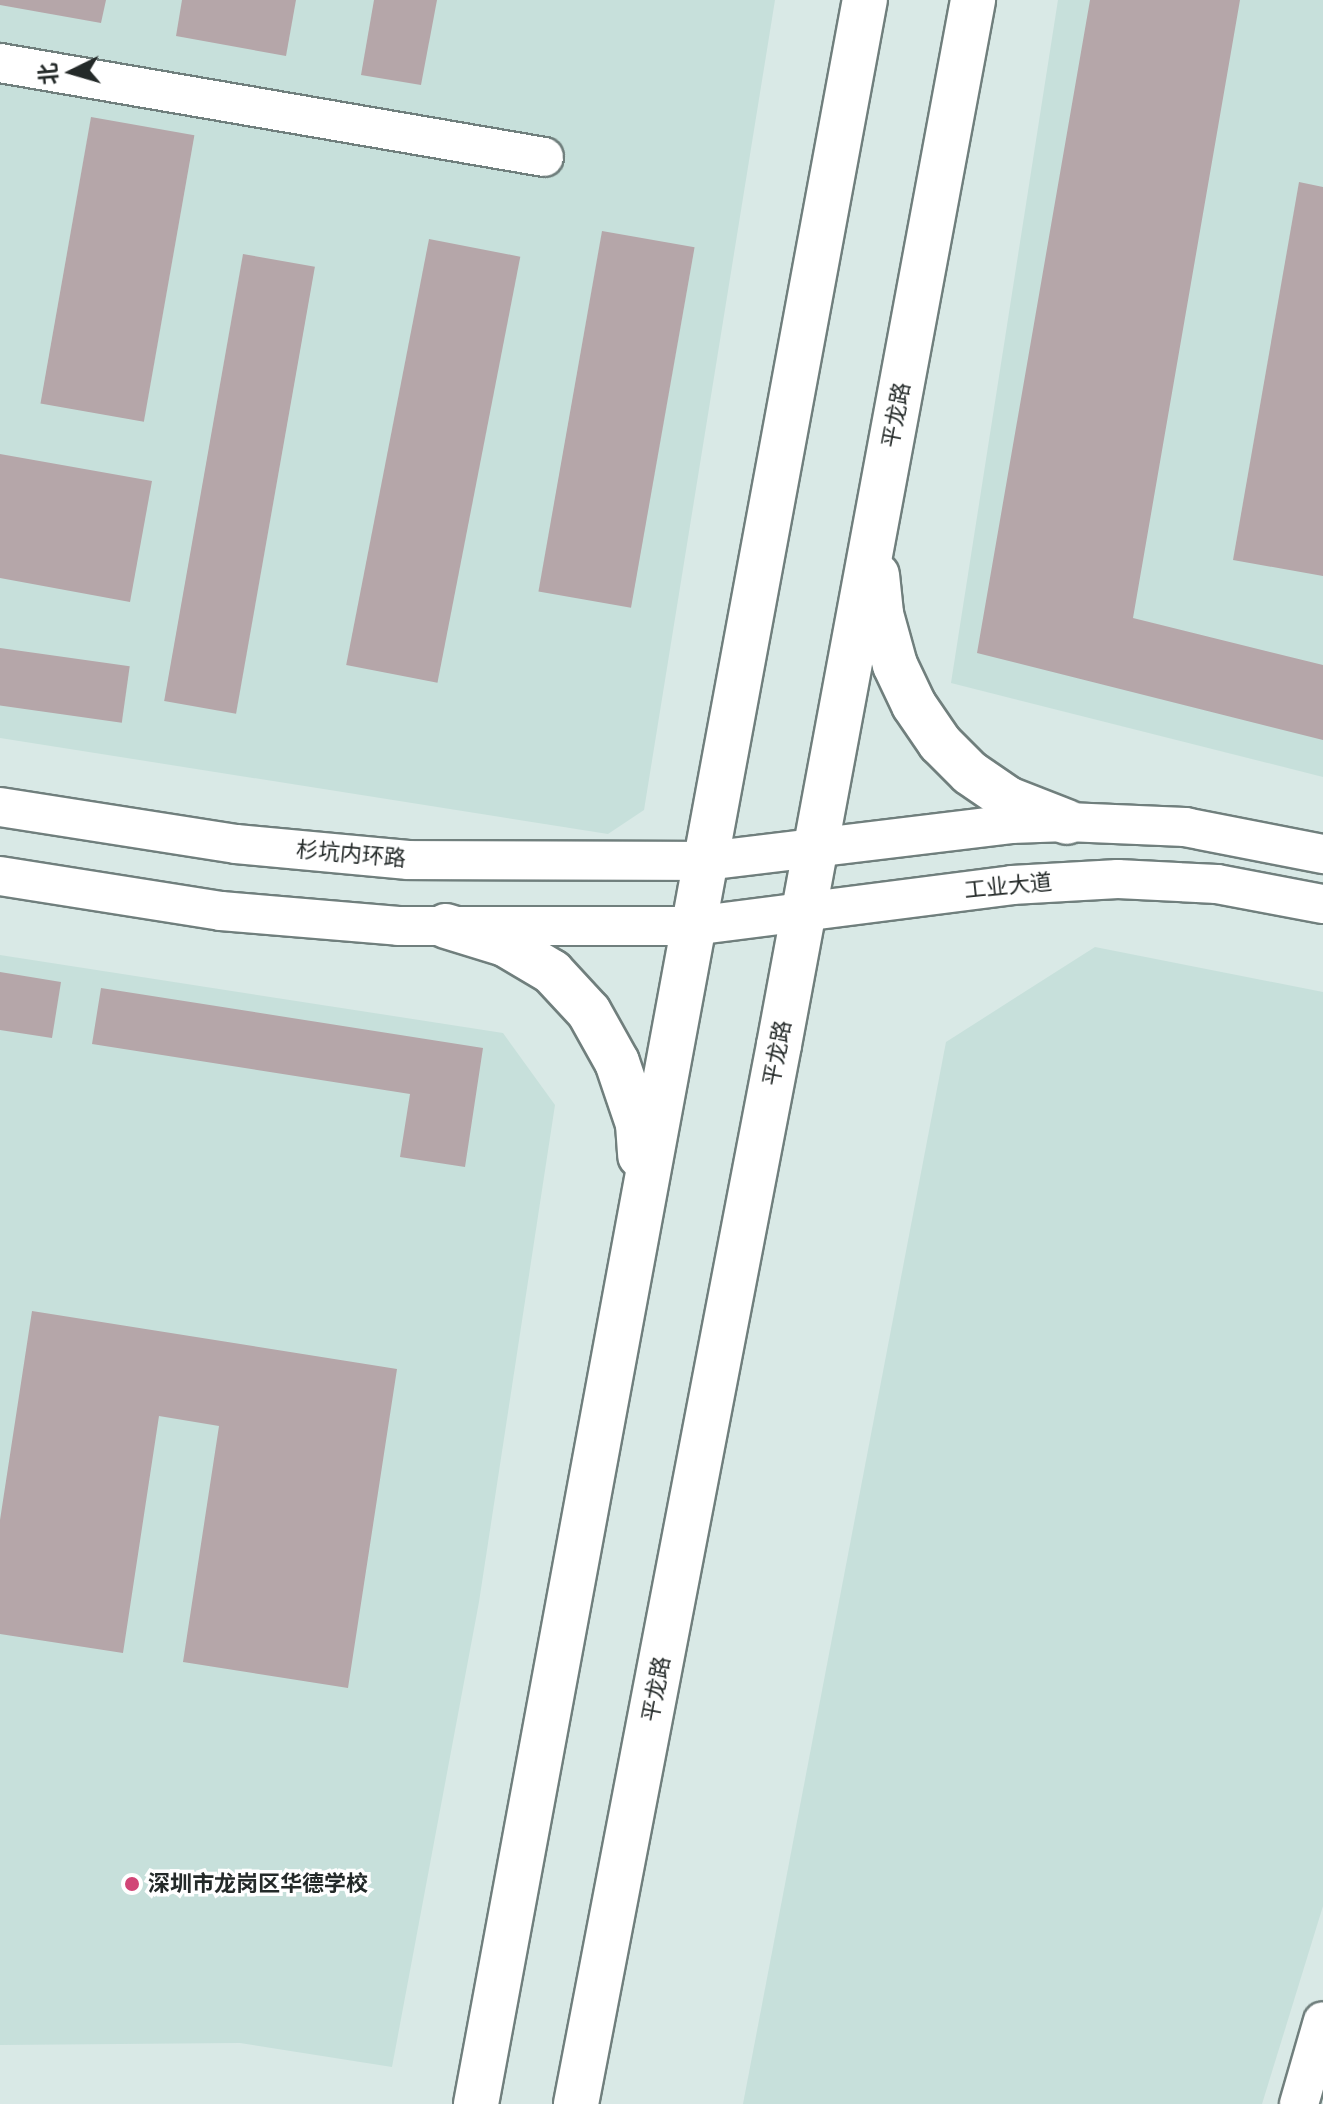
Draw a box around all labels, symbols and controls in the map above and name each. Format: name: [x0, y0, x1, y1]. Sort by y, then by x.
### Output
north arrow: [32, 32, 112, 112]
text: 北: [34, 62, 62, 86]
street label: 平龙路: [877, 380, 915, 450]
street label: 杉坑内环路: [295, 836, 407, 872]
street label: 工业大道: [963, 868, 1053, 904]
street label: 平龙路: [758, 1018, 796, 1088]
street label: 平龙路: [637, 1654, 675, 1724]
place label: 深圳市龙岗区华德学校: [148, 1871, 368, 1897]
marker: 深圳市龙岗区华德学校: [123, 1875, 141, 1893]

